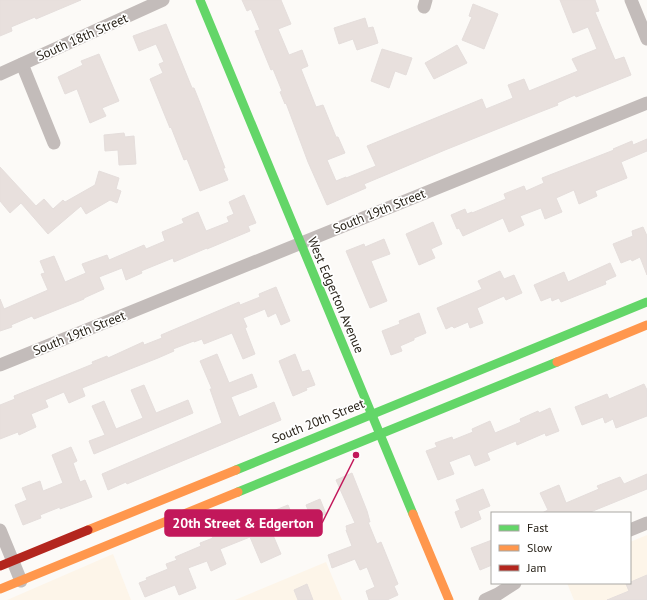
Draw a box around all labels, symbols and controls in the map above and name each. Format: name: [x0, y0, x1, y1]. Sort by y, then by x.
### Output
street label: South 18th Street: [34, 9, 131, 65]
street label: South 19th Street: [330, 184, 428, 237]
street label: West Edgerton Avenue: [304, 234, 368, 356]
street label: South 19th Street: [30, 306, 128, 359]
street label: South 20th Street: [269, 394, 367, 447]
callout: 20th Street & Edgerton: [165, 510, 322, 536]
legend: [491, 512, 631, 584]
text: 20th Street & Edgerton: [172, 514, 314, 532]
text: Fast: [527, 520, 548, 535]
text: Slow: [527, 540, 552, 555]
text: Jam: [526, 560, 546, 575]

